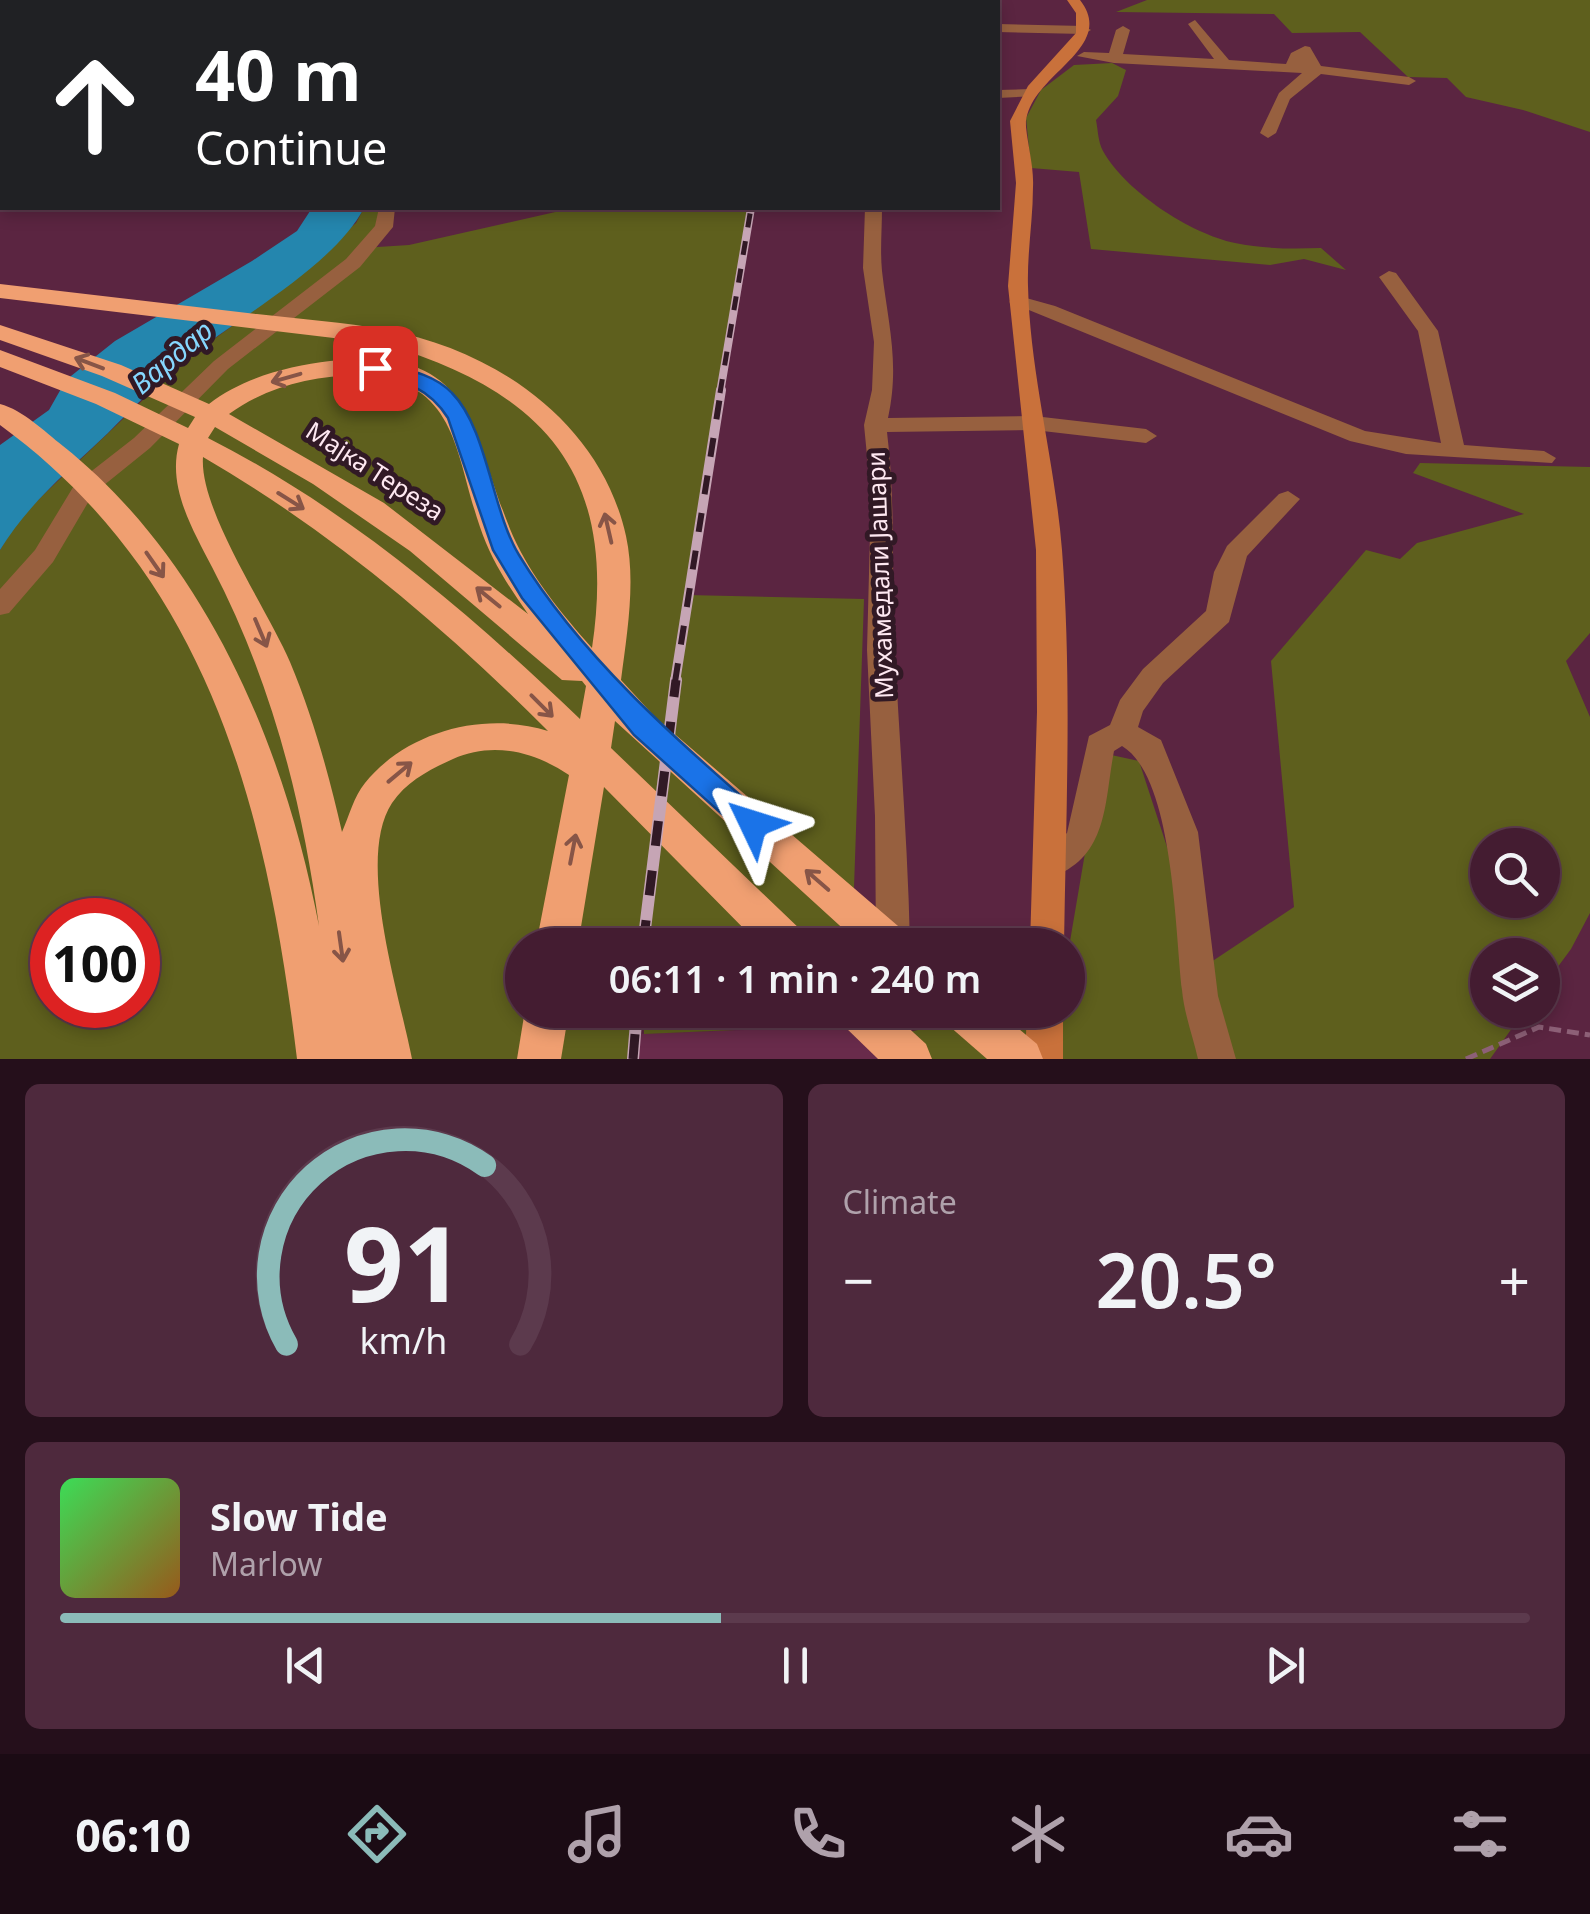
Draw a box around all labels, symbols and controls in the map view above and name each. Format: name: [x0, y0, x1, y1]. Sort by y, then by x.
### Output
text: 40 m: [195, 26, 362, 122]
icon: ahead: [30, 40, 160, 170]
text: Continue: [195, 117, 387, 178]
water label: Вардар: [122, 311, 220, 402]
pin: [333, 326, 418, 411]
icon: arrive: [348, 341, 403, 396]
one-way arrow: [74, 352, 105, 370]
one-way arrow: [270, 370, 302, 388]
street label: Мајка Тереза: [300, 413, 451, 527]
street label: Мухамедали Јашари: [858, 451, 900, 699]
one-way arrow: [277, 490, 305, 511]
one-way arrow: [598, 513, 616, 545]
one-way arrow: [144, 551, 165, 578]
one-way arrow: [476, 586, 502, 608]
one-way arrow: [253, 617, 271, 648]
one-way arrow: [530, 693, 554, 717]
one-way arrow: [387, 761, 413, 783]
position arrow: [701, 772, 805, 876]
map controls: [1470, 828, 1560, 1028]
button: search: [1470, 828, 1560, 918]
one-way arrow: [564, 833, 583, 866]
one-way arrow: [805, 869, 830, 892]
speed limit sign: 100: [30, 898, 160, 1028]
one-way arrow: [333, 930, 351, 962]
button: layers: [1470, 938, 1560, 1028]
text: 06:11 · 1 min · 240 m: [609, 952, 981, 1004]
text: Climate: [843, 1180, 957, 1223]
text: 91: [344, 1191, 463, 1332]
text: 20.5°: [1096, 1228, 1277, 1330]
text: −: [843, 1242, 874, 1317]
text: +: [1499, 1242, 1530, 1317]
text: km/h: [360, 1316, 448, 1364]
text: Slow Tide: [210, 1490, 388, 1542]
text: Marlow: [210, 1542, 322, 1585]
icon: previous: [278, 1638, 333, 1693]
icon: pause: [768, 1638, 823, 1693]
icon: next: [1258, 1638, 1313, 1693]
icon: directions: [342, 1799, 412, 1869]
icon: music: [562, 1799, 632, 1869]
icon: phone: [783, 1799, 853, 1869]
icon: climate: [1003, 1799, 1073, 1869]
icon: car: [1224, 1799, 1294, 1869]
icon: filters: [1445, 1799, 1515, 1869]
text: 06:10: [75, 1804, 191, 1865]

